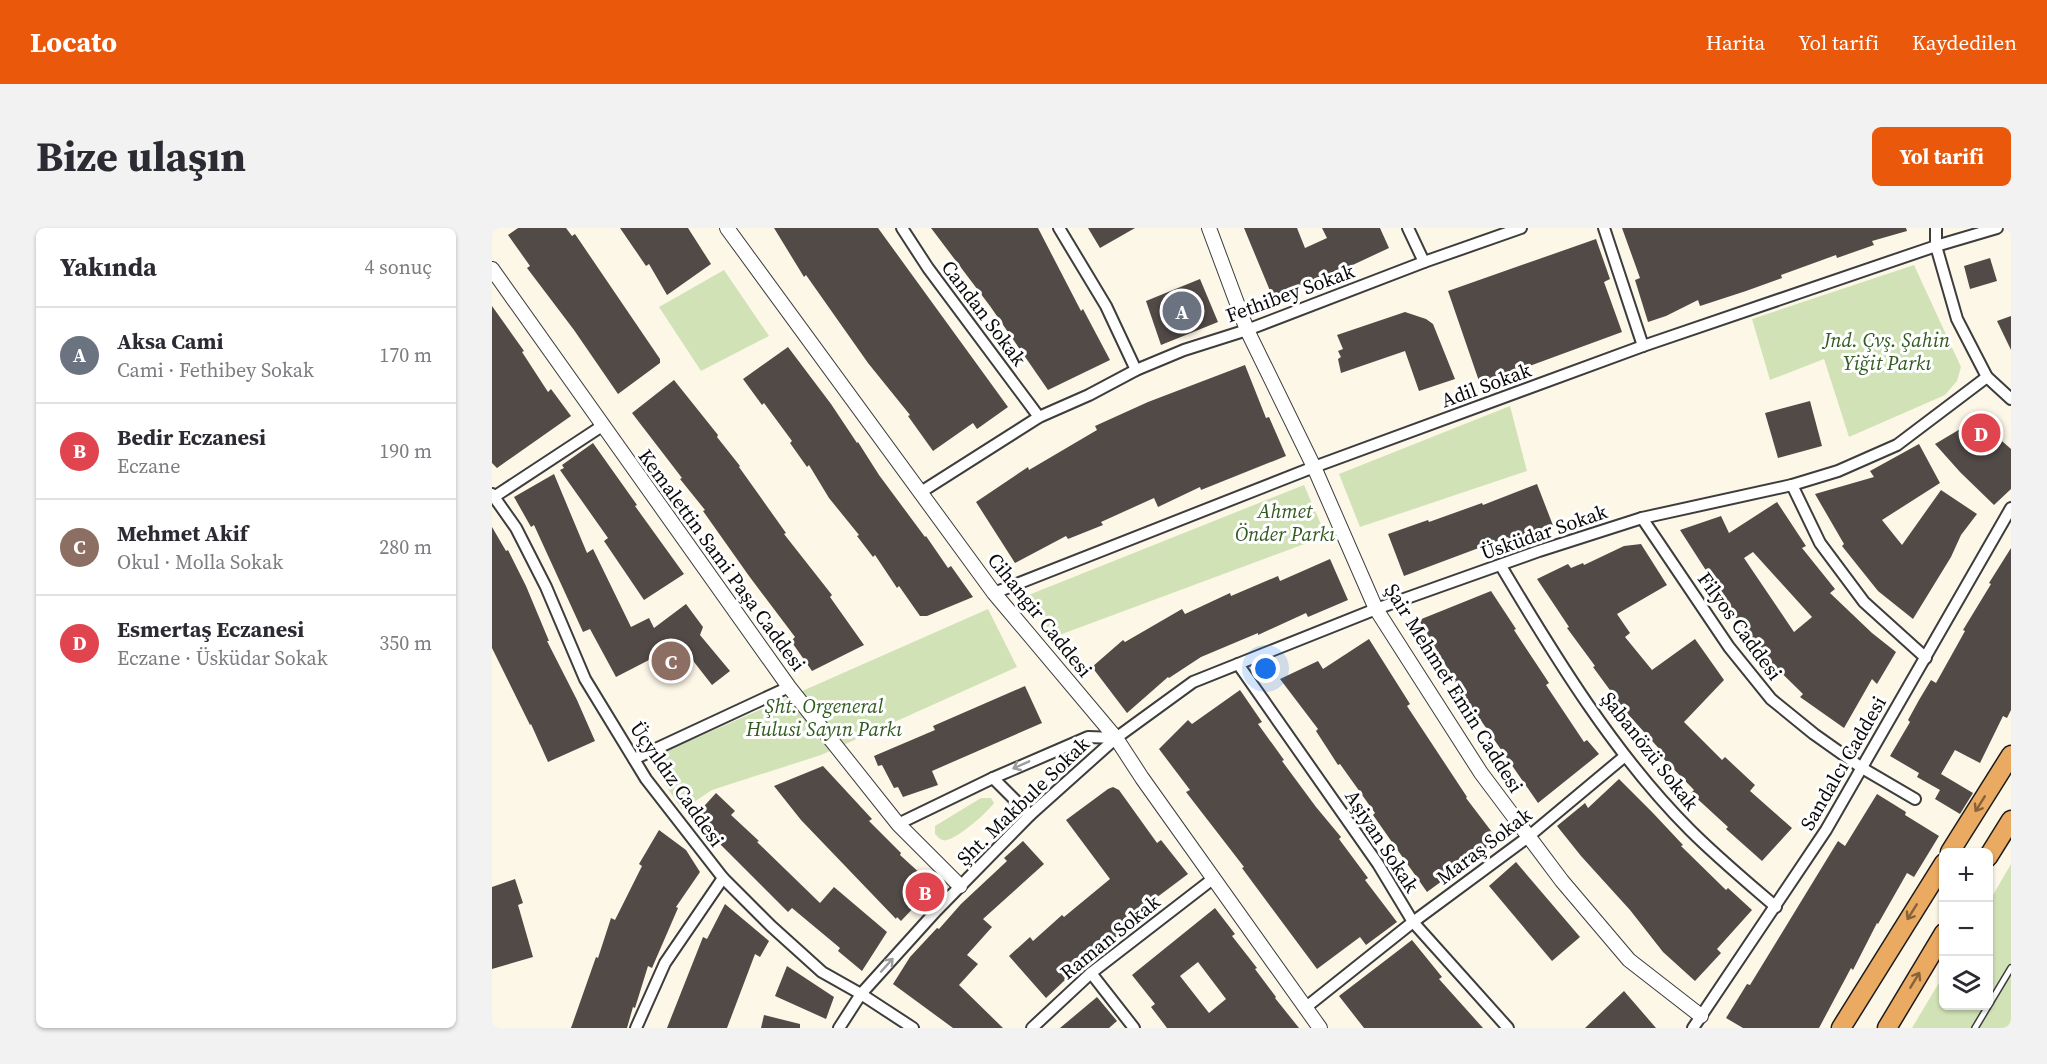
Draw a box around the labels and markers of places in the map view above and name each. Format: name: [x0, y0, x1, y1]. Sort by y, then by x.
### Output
pin: A: [1162, 288, 1202, 334]
pin: D: [1962, 410, 2000, 456]
pin: C: [652, 638, 690, 684]
pin: B: [906, 870, 944, 914]

